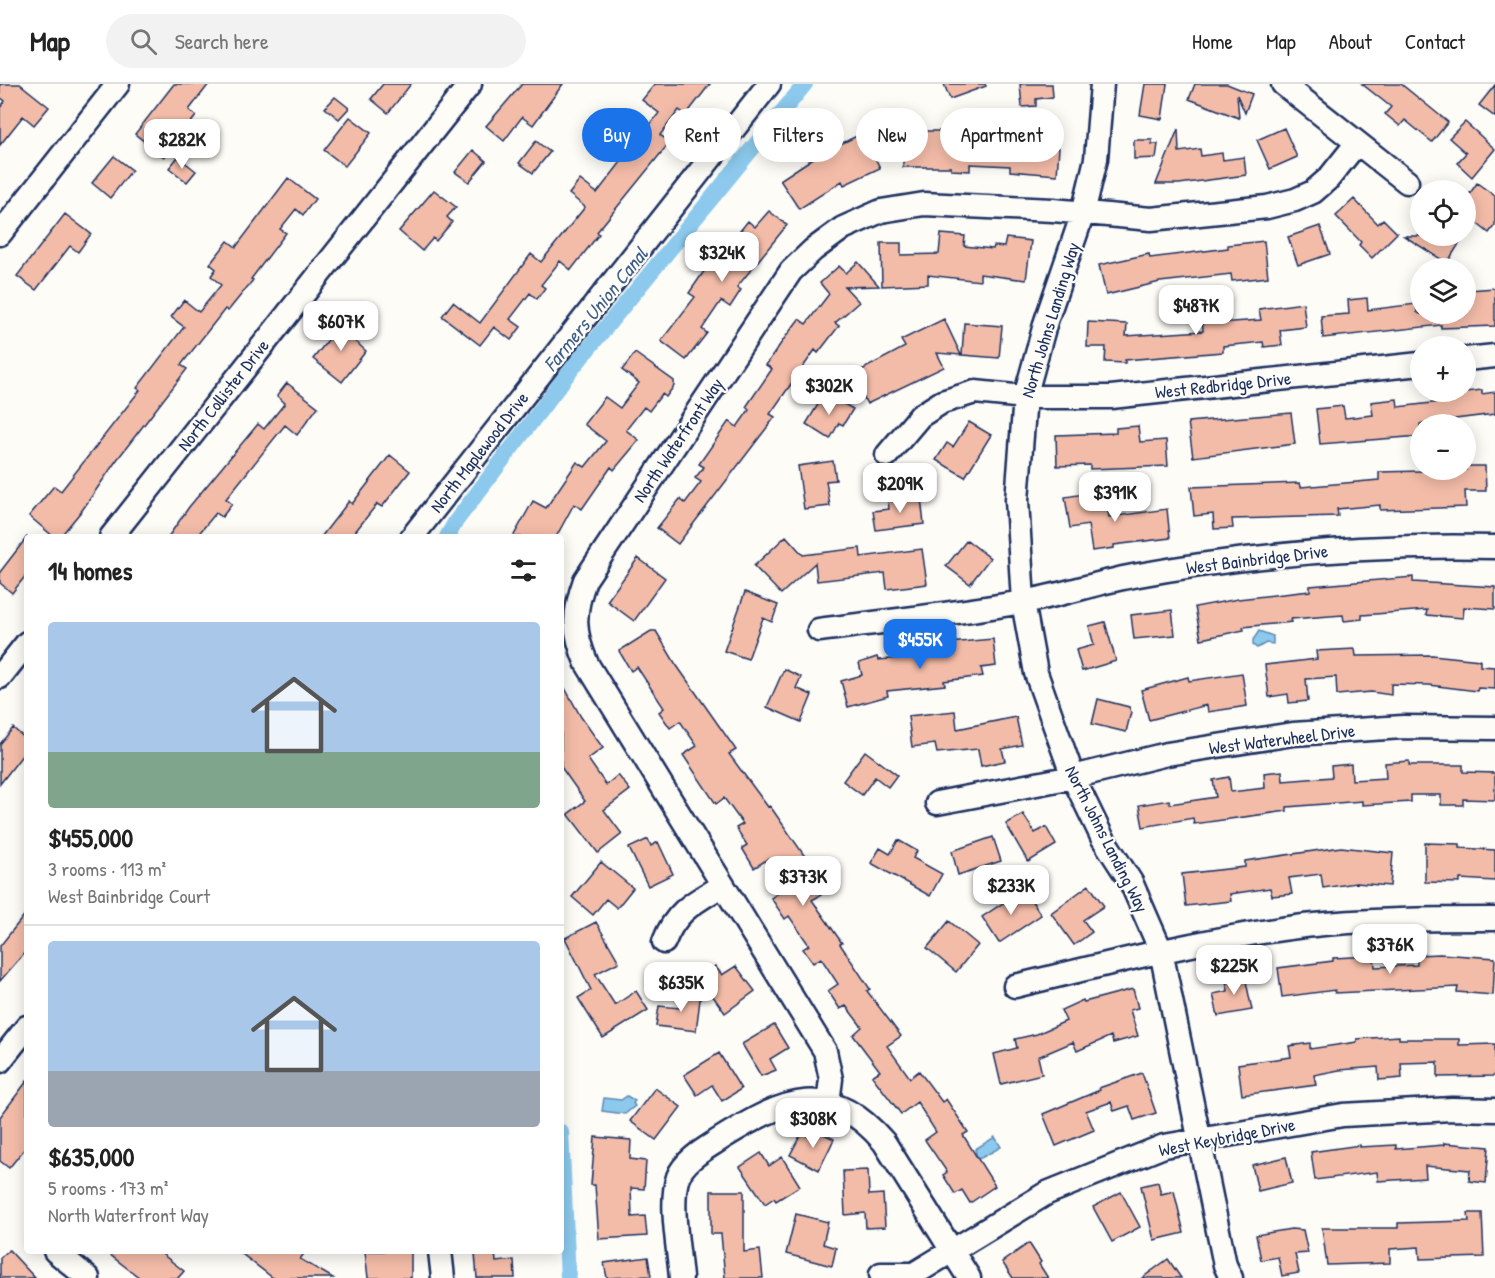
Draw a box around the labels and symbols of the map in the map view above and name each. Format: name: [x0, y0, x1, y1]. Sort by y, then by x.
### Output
pin: $282K: [140, 119, 224, 170]
pin: $324K: [680, 232, 764, 283]
street label: North Johns Landing Way: [1014, 239, 1086, 401]
water label: Farmers Union Canal: [537, 240, 654, 376]
pin: $487K: [1154, 285, 1238, 336]
pin: $607K: [299, 301, 383, 352]
street label: North Collister Drive: [171, 334, 275, 456]
pin: $302K: [787, 365, 871, 416]
street label: West Redbridge Drive: [1154, 365, 1292, 405]
street label: North Waterfront Way: [627, 373, 729, 507]
street label: North Maplewood Drive: [424, 386, 534, 518]
pin: $209K: [858, 463, 942, 514]
pin: $391K: [1073, 472, 1157, 523]
street label: West Bainbridge Drive: [1185, 538, 1329, 580]
pin: $455K: [878, 619, 962, 670]
street label: West Waterwheel Drive: [1208, 718, 1356, 760]
street label: North Johns Landing Way: [1059, 761, 1155, 917]
pin: $373K: [761, 856, 845, 907]
pin: $233K: [969, 865, 1053, 916]
pin: $376K: [1348, 924, 1432, 975]
pin: $225K: [1192, 945, 1276, 996]
pin: $635K: [639, 962, 723, 1013]
pin: $308K: [771, 1098, 855, 1149]
street label: West Keybridge Drive: [1157, 1112, 1297, 1162]

